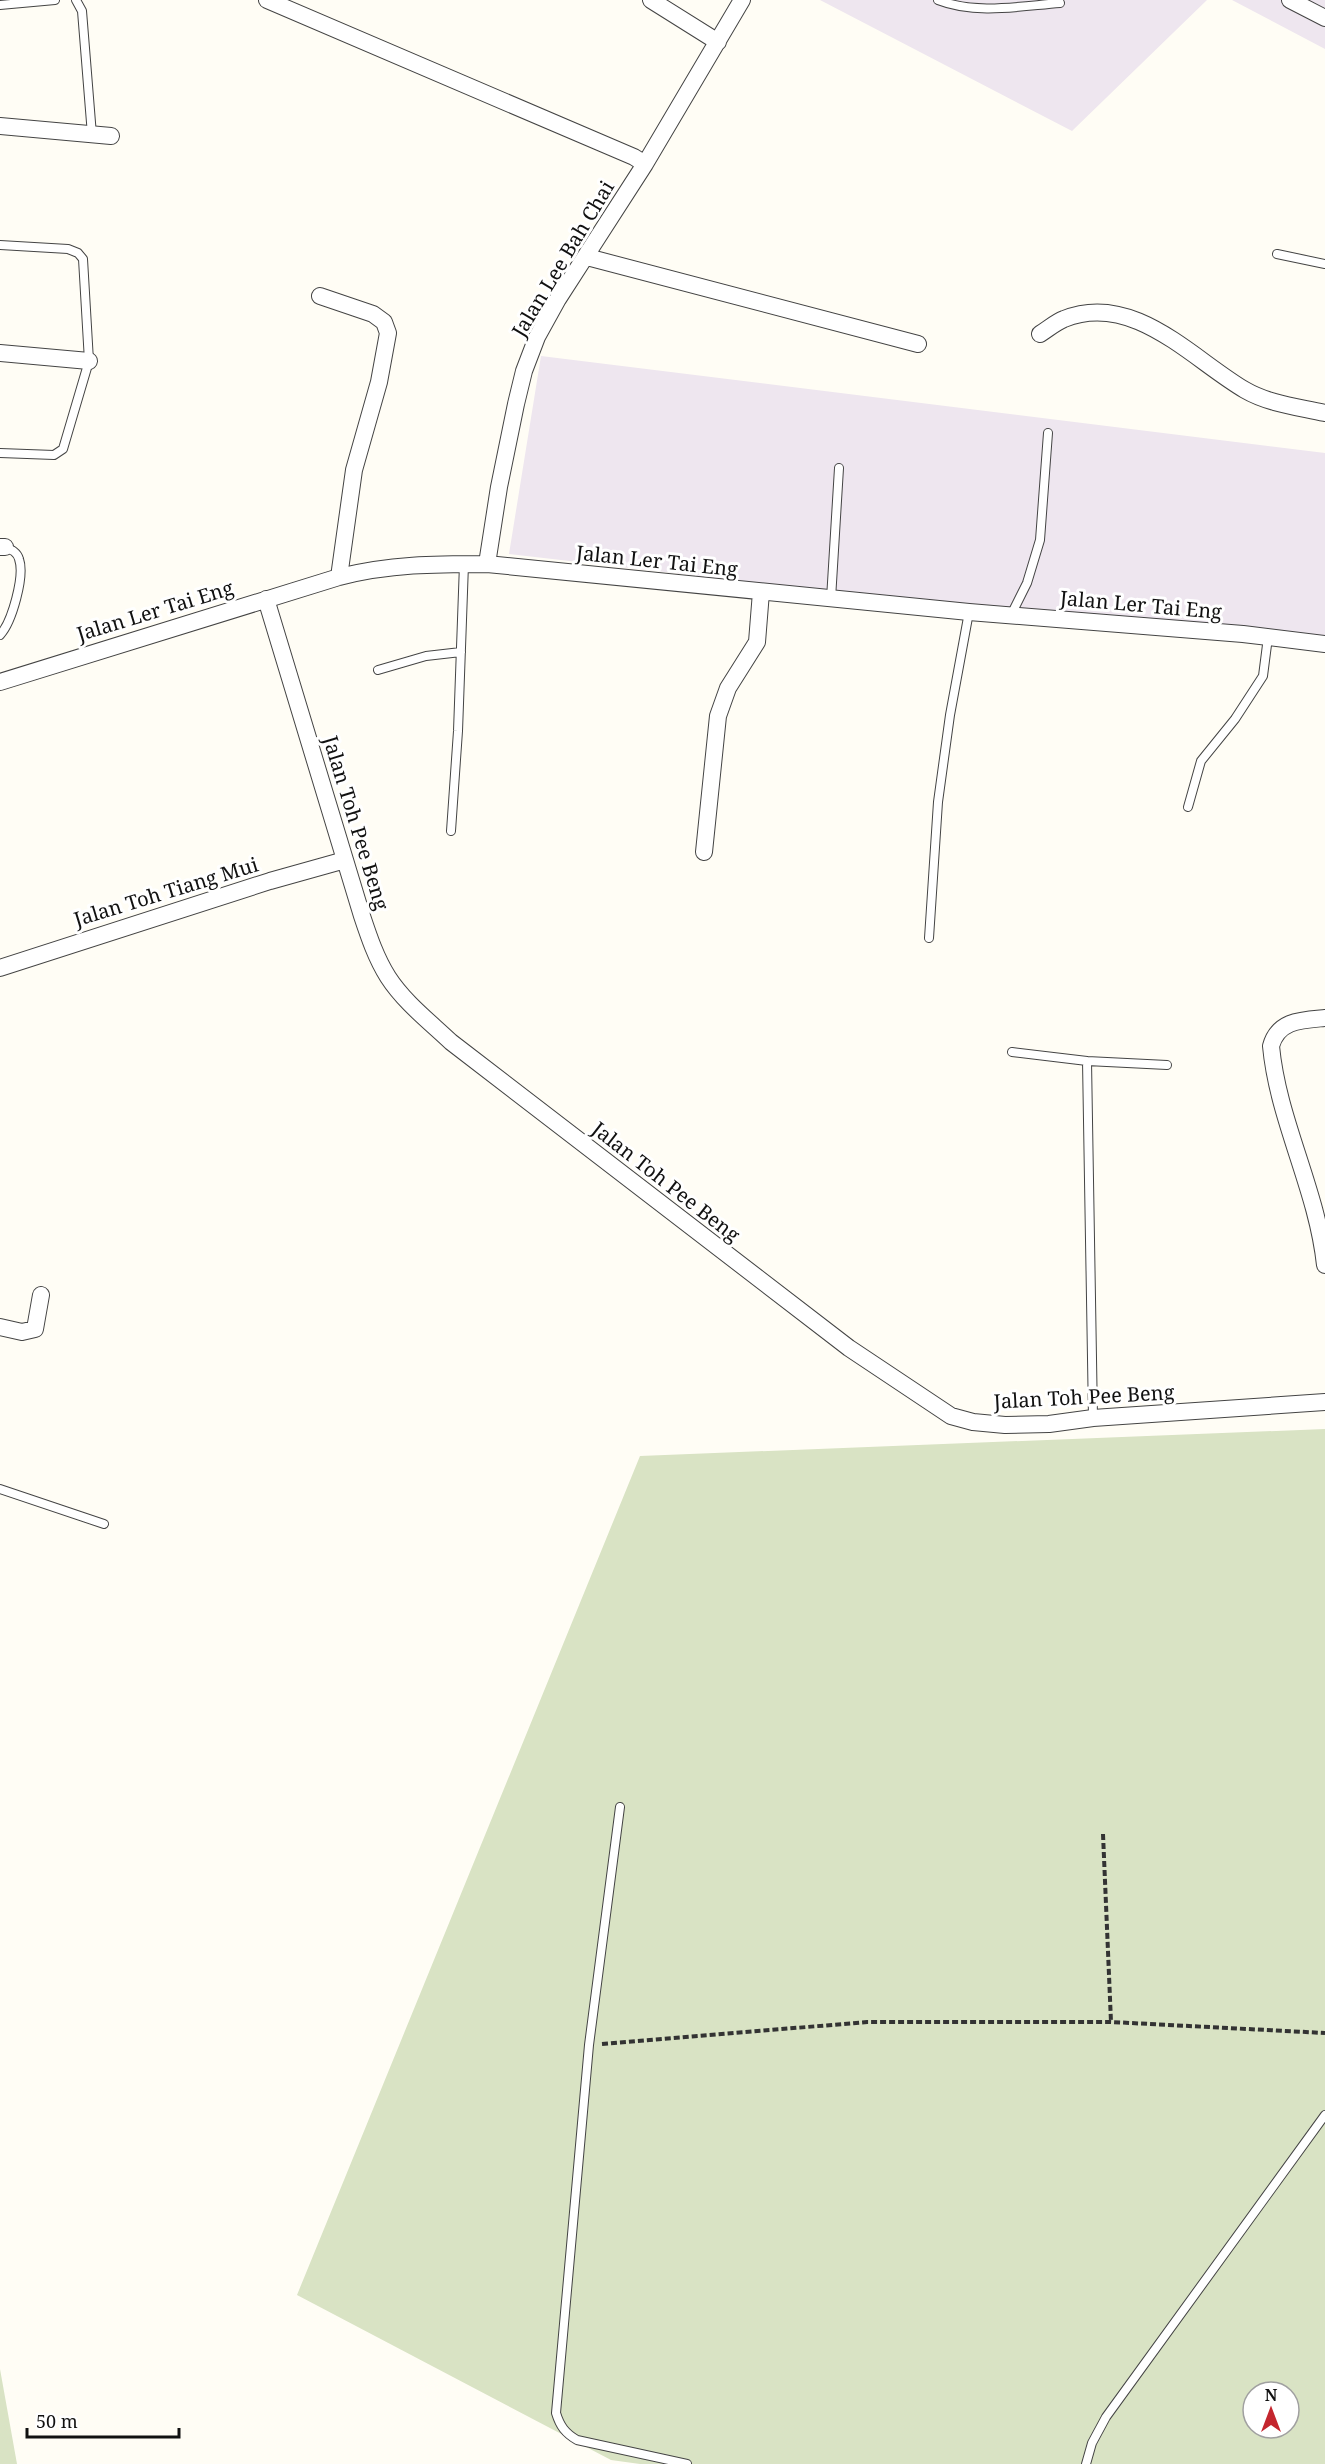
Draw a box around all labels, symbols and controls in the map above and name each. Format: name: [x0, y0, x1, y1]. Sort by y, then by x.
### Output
street label: Jalan Lee Bah Chai: [505, 175, 620, 343]
street label: Jalan Ler Tai Eng: [574, 538, 739, 582]
street label: Jalan Ler Tai Eng: [72, 574, 237, 647]
street label: Jalan Ler Tai Eng: [1058, 584, 1223, 625]
street label: Jalan Toh Pee Beng: [317, 732, 396, 913]
street label: Jalan Toh Tiang Mui: [69, 850, 262, 933]
street label: Jalan Toh Pee Beng: [586, 1115, 746, 1248]
street label: Jalan Toh Pee Beng: [992, 1378, 1175, 1415]
north arrow: [1241, 2380, 1301, 2440]
text: N: [1265, 2384, 1278, 2406]
scale bar: [27, 2401, 178, 2439]
text: 50 m: [36, 2409, 78, 2433]

